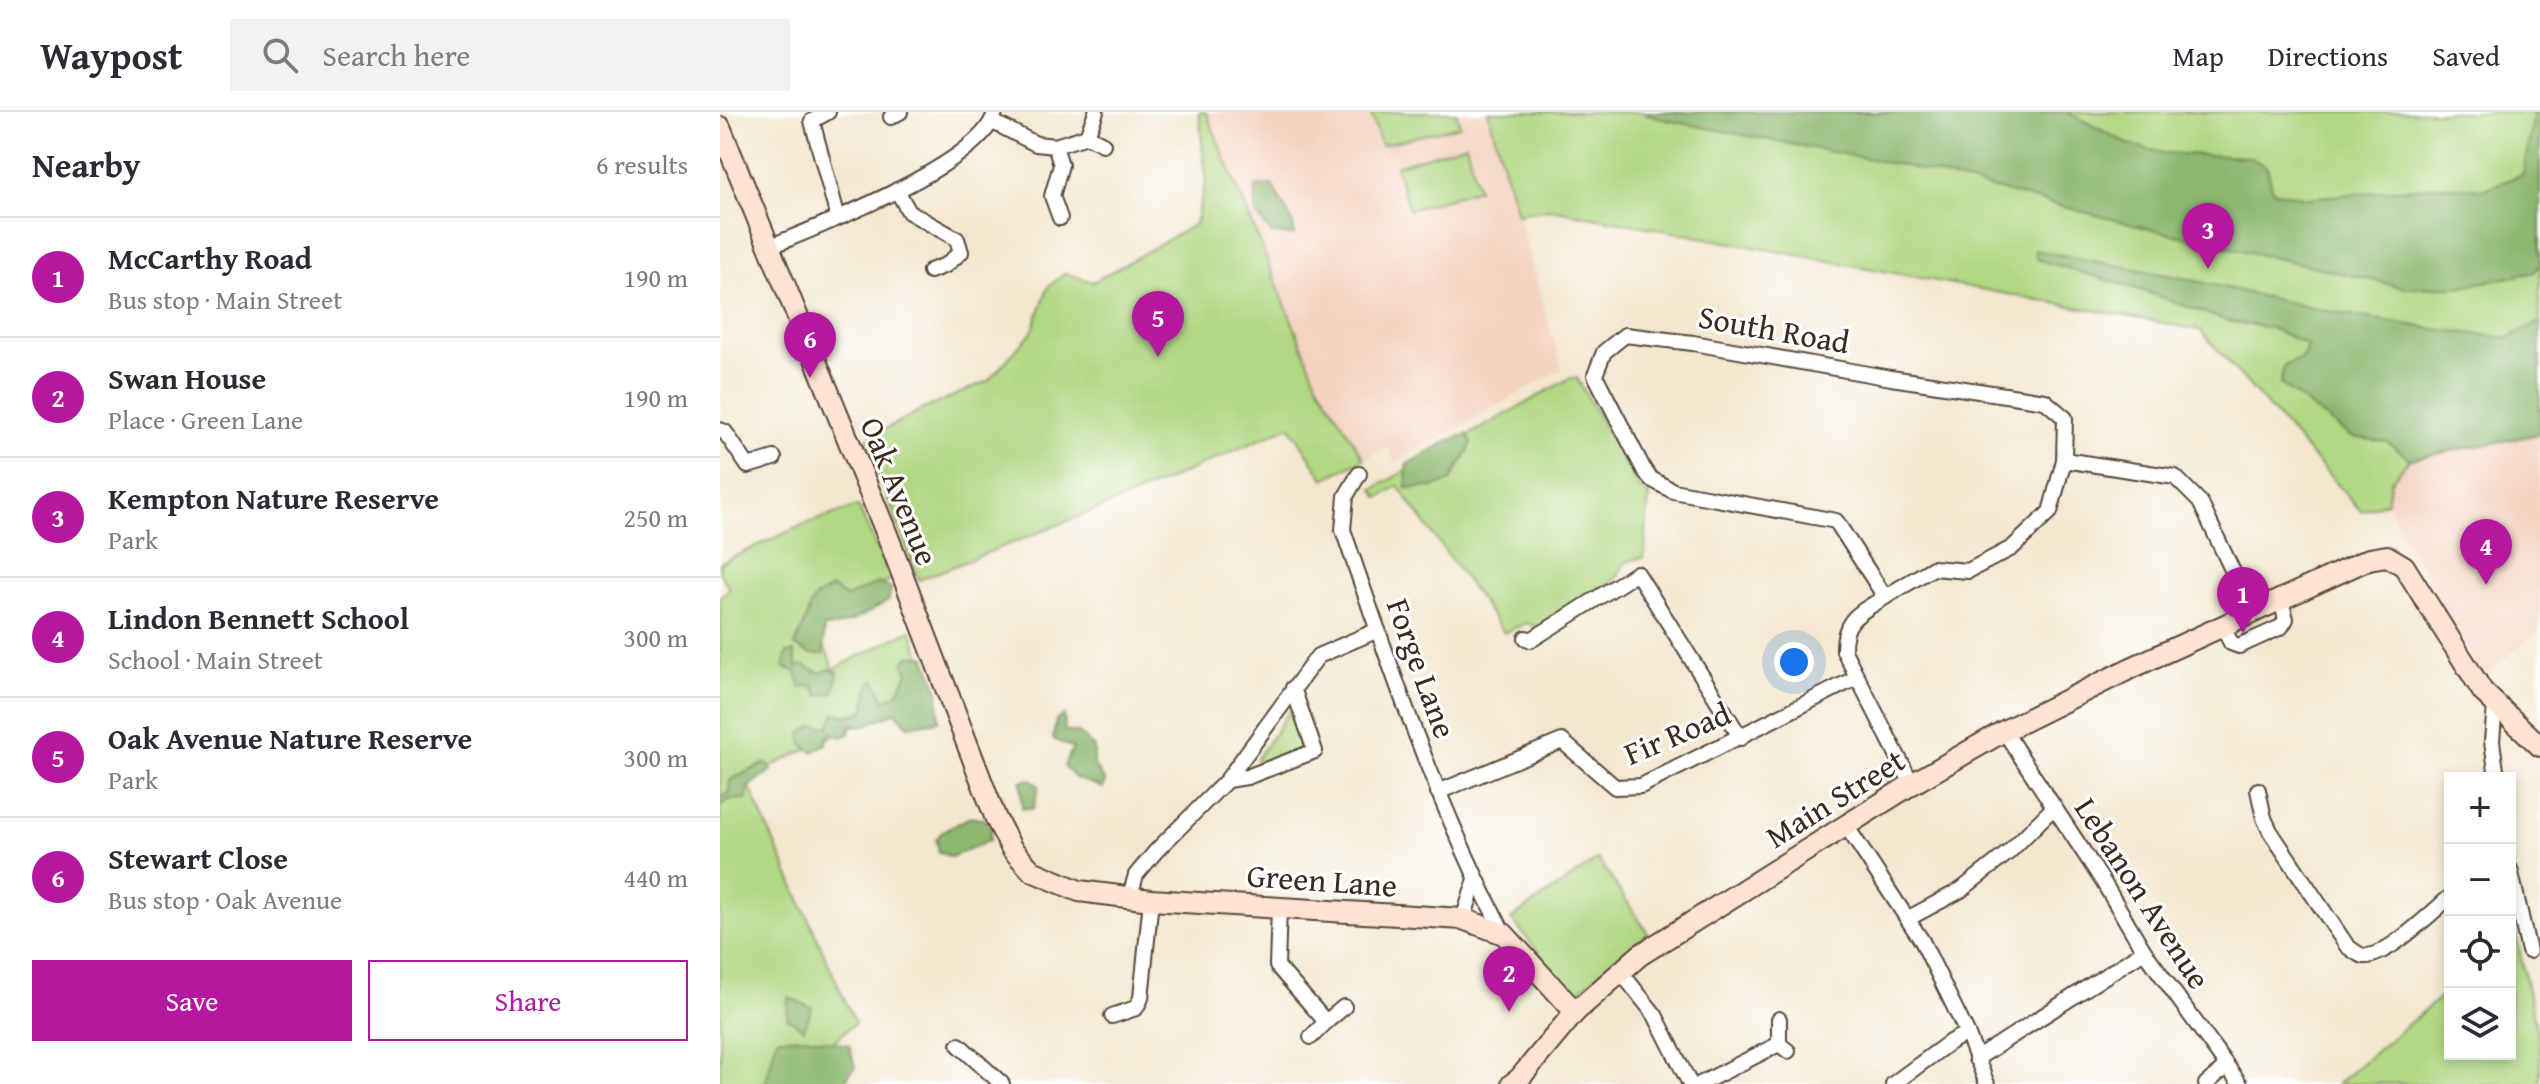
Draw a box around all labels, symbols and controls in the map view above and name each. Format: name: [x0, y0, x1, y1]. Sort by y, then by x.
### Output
search box: [230, 19, 790, 91]
text: Waypost: [40, 27, 182, 83]
icon: search: [258, 33, 302, 77]
text: Search here: [322, 33, 470, 77]
text: Map: [2172, 35, 2224, 76]
text: Directions: [2268, 35, 2388, 76]
text: Saved: [2432, 35, 2500, 76]
text: Nearby: [32, 140, 141, 189]
text: 6 results: [596, 145, 688, 184]
pin: 3: [2182, 203, 2234, 269]
text: McCarthy Road: [108, 236, 312, 280]
text: 1: [51, 258, 65, 297]
text: 190 m: [623, 258, 688, 297]
text: Bus stop · Main Street: [108, 280, 342, 319]
pin: 5: [1132, 291, 1184, 357]
street label: South Road: [1695, 293, 1853, 365]
pin: 6: [784, 312, 836, 378]
text: Swan House: [108, 356, 266, 400]
text: 2: [51, 378, 65, 417]
text: 190 m: [623, 378, 688, 417]
text: Place · Green Lane: [108, 400, 303, 439]
street label: Oak Avenue: [849, 410, 951, 572]
text: Kempton Nature Reserve: [108, 476, 439, 520]
text: 3: [51, 498, 65, 537]
text: 250 m: [623, 498, 688, 537]
pin: 4: [2460, 519, 2512, 585]
text: Park: [108, 520, 158, 559]
pin: 1: [2217, 567, 2269, 633]
street label: Forge Lane: [1375, 592, 1469, 744]
text: Lindon Bennett School: [108, 596, 409, 640]
text: 4: [51, 618, 65, 657]
text: 300 m: [623, 618, 688, 657]
text: School · Main Street: [108, 640, 323, 679]
your location: [1774, 642, 1814, 682]
street label: Fir Road: [1616, 690, 1738, 776]
text: Oak Avenue Nature Reserve: [108, 716, 472, 760]
street label: Main Street: [1756, 737, 1914, 859]
text: 5: [51, 738, 65, 777]
text: 300 m: [623, 738, 688, 777]
text: Park: [108, 760, 158, 799]
map controls: [2444, 772, 2516, 1060]
button: +: [2444, 772, 2516, 844]
street label: Lebanon Avenue: [2063, 788, 2223, 998]
text: Stewart Close: [108, 836, 288, 880]
button: −: [2444, 844, 2516, 916]
street label: Green Lane: [1245, 851, 1399, 909]
text: 6: [51, 858, 65, 897]
text: 440 m: [623, 858, 688, 897]
text: Bus stop · Oak Avenue: [108, 880, 342, 919]
button: locate: [2444, 916, 2516, 988]
pin: 2: [1483, 946, 1535, 1012]
button: Save: [32, 960, 352, 1041]
button: Share: [368, 960, 688, 1041]
button: layers: [2444, 988, 2516, 1060]

